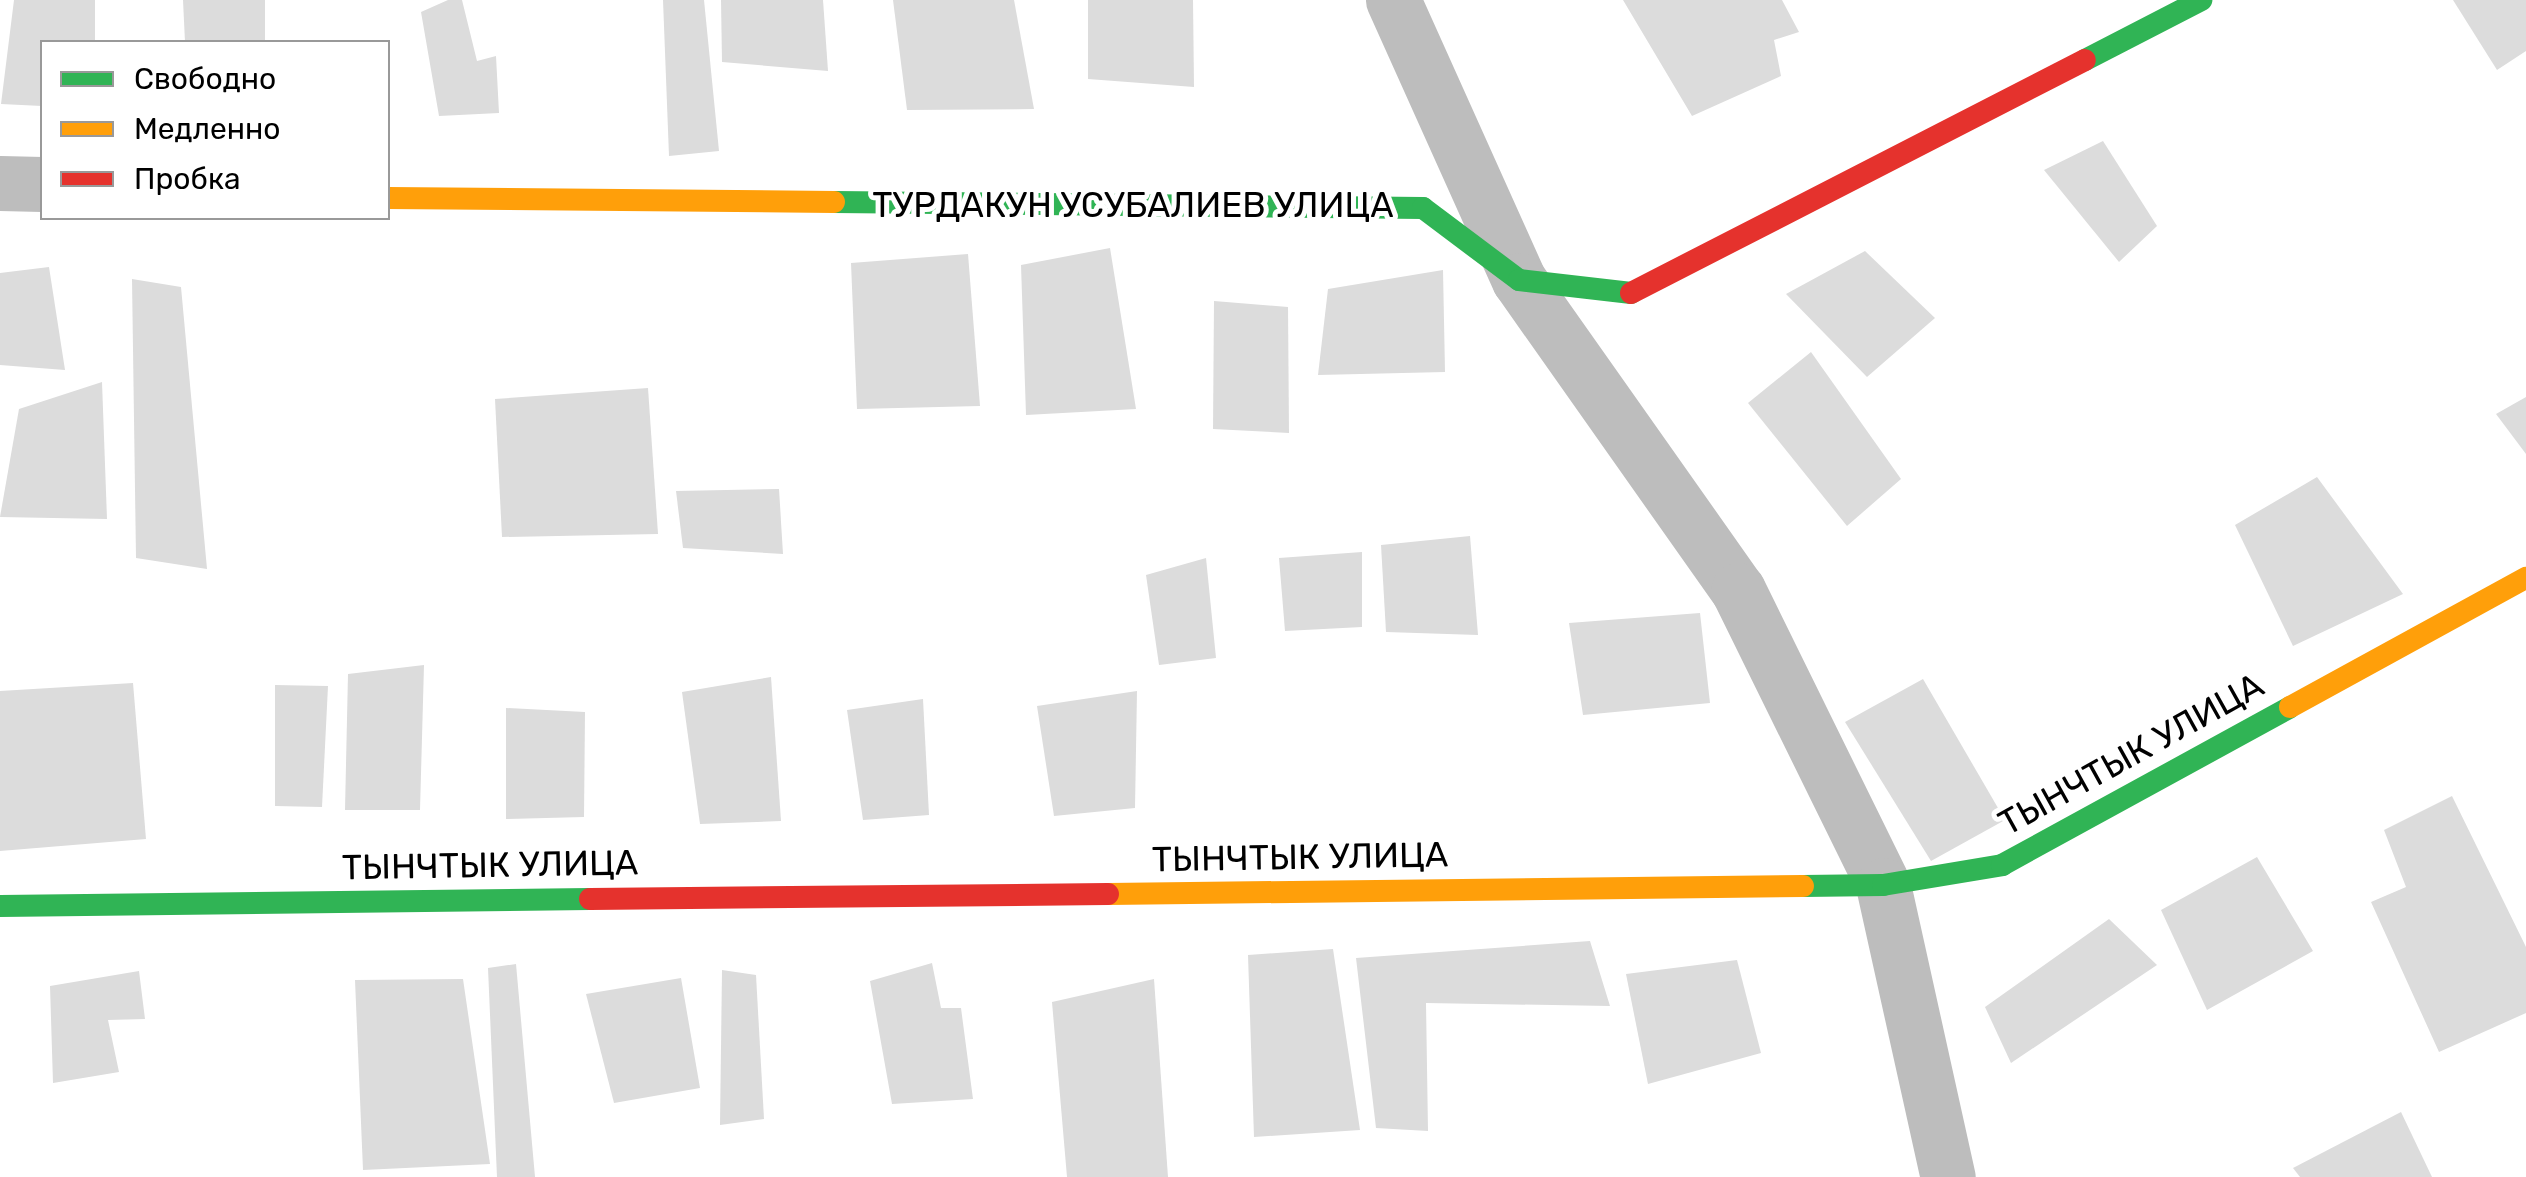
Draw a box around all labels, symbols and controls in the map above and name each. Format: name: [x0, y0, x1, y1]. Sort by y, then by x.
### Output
legend: [40, 40, 390, 220]
text: Свободно: [134, 61, 276, 97]
text: Медленно: [134, 111, 281, 147]
text: Пробка: [134, 161, 241, 197]
street label: ТУРДАКУН УСУБАЛИЕВ УЛИЦА: [872, 184, 1394, 226]
street label: ТЫНЧТЫК УЛИЦА: [1991, 664, 2271, 844]
street label: ТЫНЧТЫК УЛИЦА: [1152, 833, 1448, 881]
street label: ТЫНЧТЫК УЛИЦА: [342, 841, 638, 889]

